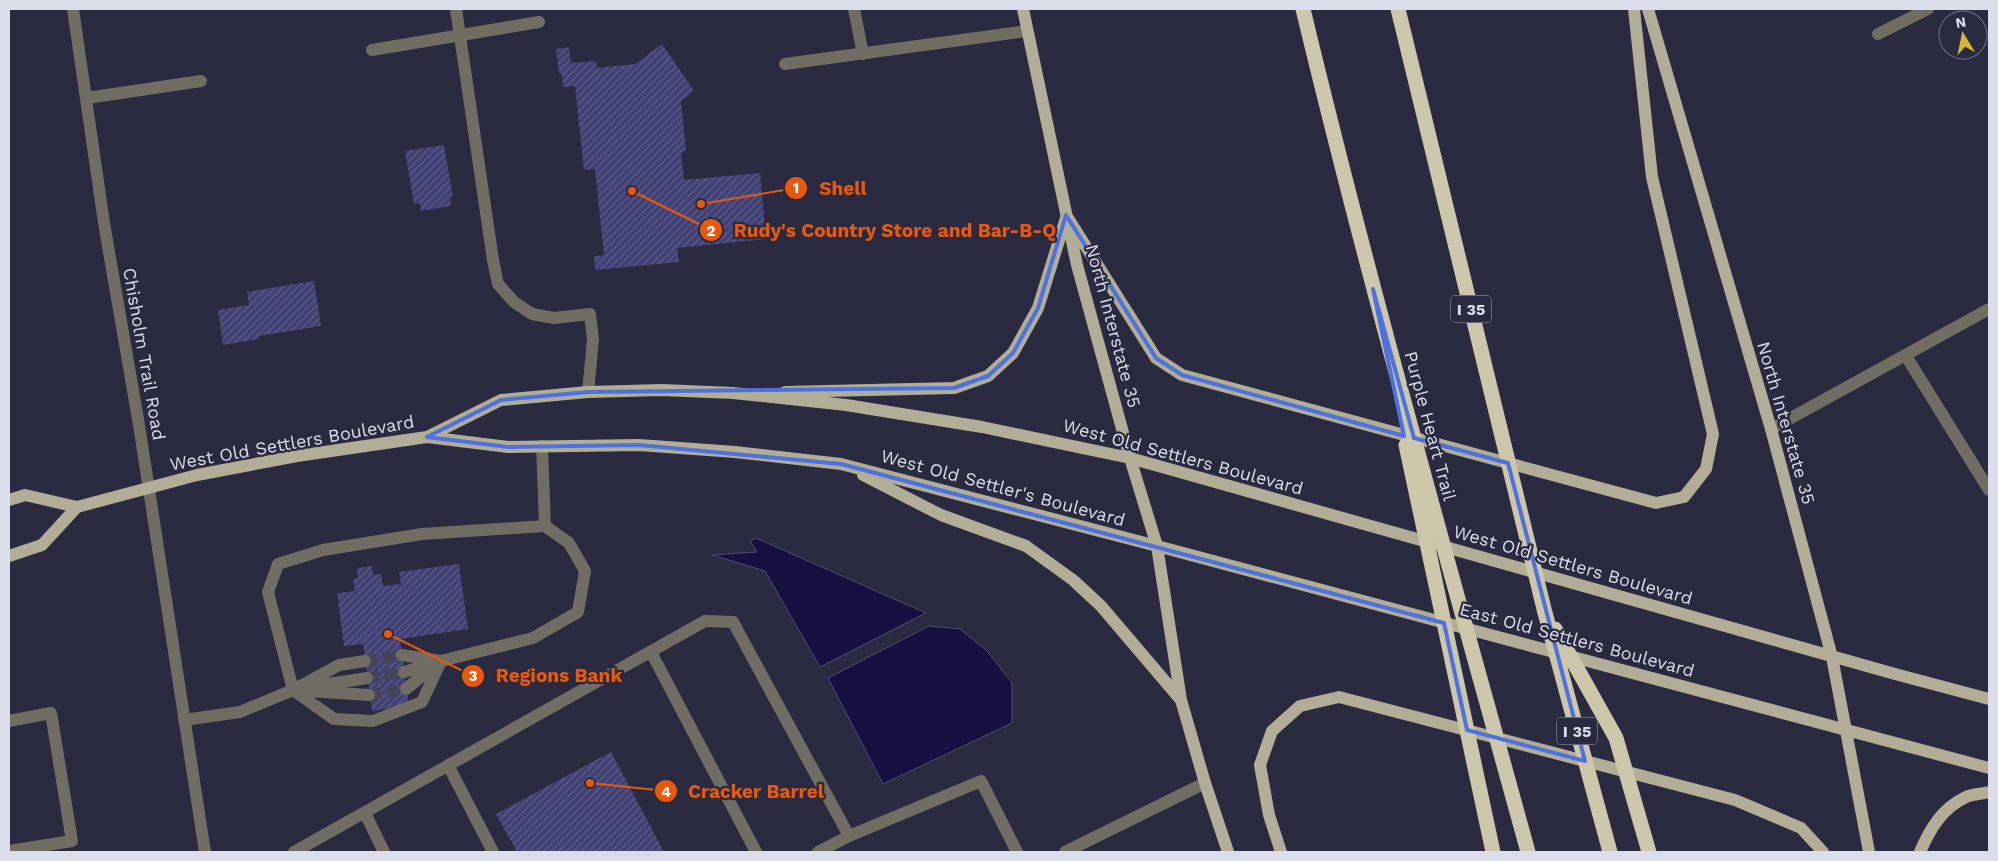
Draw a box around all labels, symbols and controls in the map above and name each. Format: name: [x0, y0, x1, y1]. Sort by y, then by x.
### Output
north arrow: [1938, 10, 1988, 60]
text: N: [1954, 13, 1967, 31]
callout: Shell: [784, 171, 876, 205]
text: Shell: [819, 177, 868, 200]
text: 1: [793, 179, 799, 197]
callout: Rudy's Country Store and Bar-B-Q: [698, 213, 1066, 247]
text: Rudy's Country Store and Bar-B-Q: [734, 219, 1056, 242]
text: 2: [707, 222, 716, 240]
street label: North Interstate 35: [1082, 242, 1145, 410]
street label: Chisholm Trail Road: [119, 266, 170, 442]
road number: I 35: [1451, 296, 1491, 322]
street label: North Interstate 35: [1753, 339, 1820, 507]
street label: Purple Heart Trail: [1400, 349, 1461, 503]
street label: West Old Settlers Boulevard: [168, 411, 416, 474]
street label: West Old Settlers Boulevard: [1061, 414, 1305, 499]
street label: West Old Settler's Boulevard: [879, 445, 1128, 530]
street label: West Old Settlers Boulevard: [1451, 520, 1695, 609]
street label: East Old Settlers Boulevard: [1457, 598, 1697, 681]
callout: Regions Bank: [461, 659, 632, 693]
text: Regions Bank: [496, 664, 622, 687]
text: 3: [469, 667, 478, 685]
road number: I 35: [1557, 718, 1597, 744]
callout: Cracker Barrel: [653, 774, 834, 808]
text: Cracker Barrel: [688, 780, 825, 803]
text: 4: [661, 783, 671, 801]

